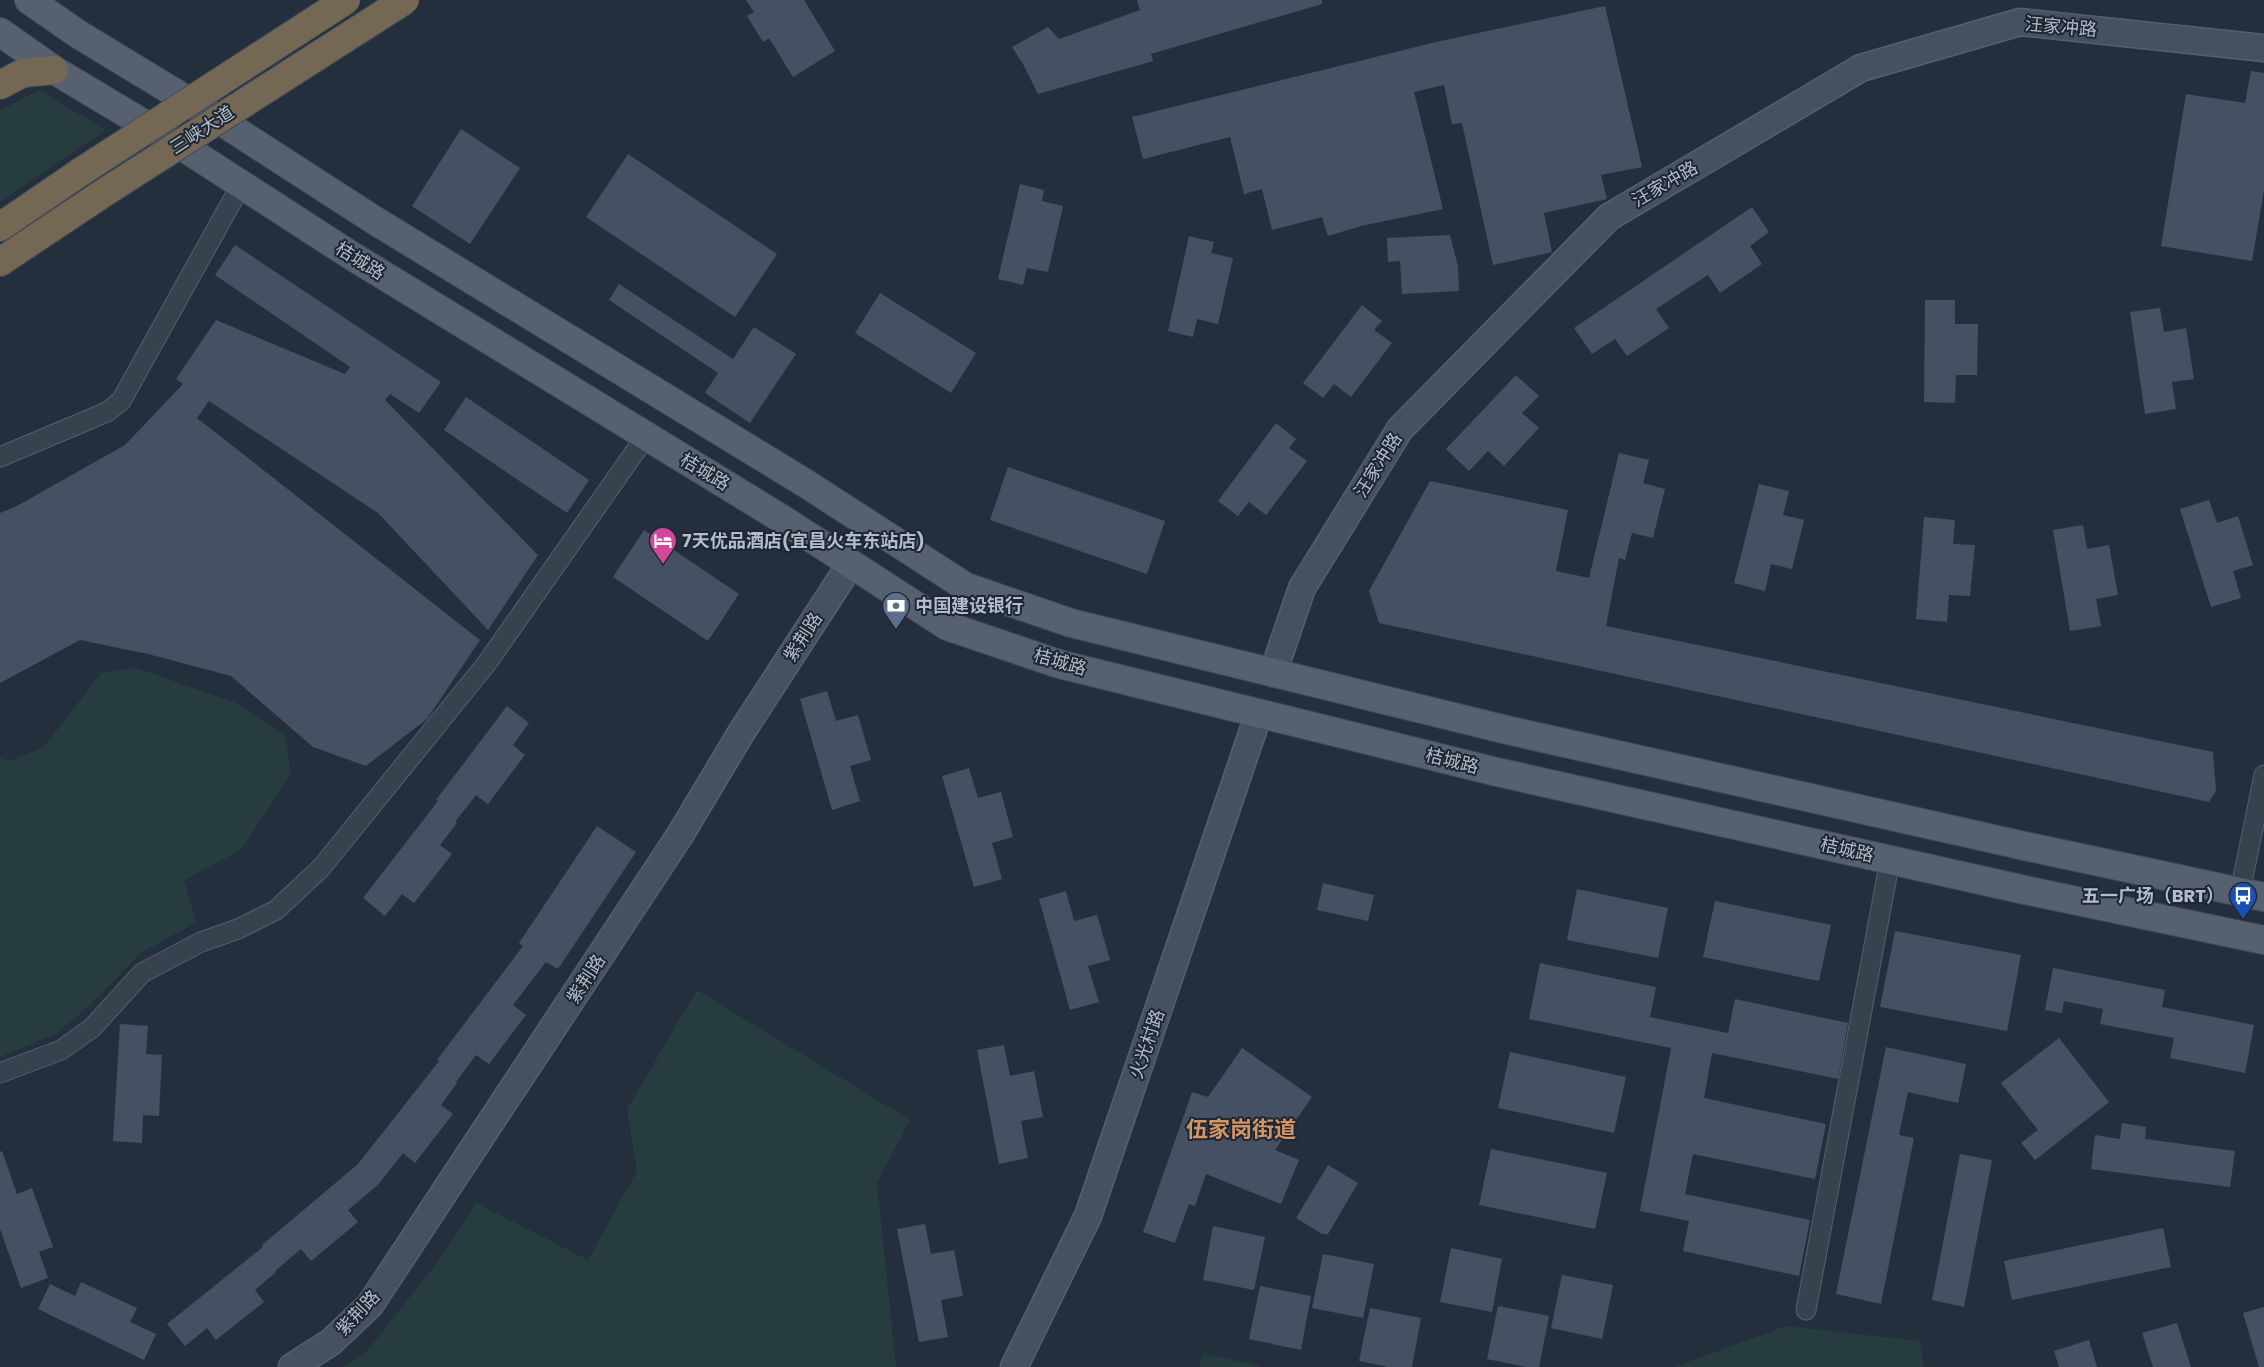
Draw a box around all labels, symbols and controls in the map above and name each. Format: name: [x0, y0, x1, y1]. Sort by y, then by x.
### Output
street label: 汪家冲路: [2024, 11, 2098, 42]
street label: 三峡大道: [165, 99, 239, 160]
street label: 汪家冲路: [1627, 155, 1702, 212]
street label: 桔城路: [331, 236, 390, 285]
street label: 汪家冲路: [1348, 428, 1407, 502]
street label: 桔城路: [676, 447, 735, 496]
hotel icon: 7天优品酒店(宜昌火车东站店): [648, 526, 678, 565]
place label: 7天优品酒店(宜昌火车东站店): [682, 528, 925, 553]
bank icon: 中国建设银行: [881, 591, 911, 630]
place label: 中国建设银行: [915, 593, 1023, 618]
street label: 紫荆路: [777, 607, 828, 666]
street label: 桔城路: [1031, 642, 1090, 681]
street label: 桔城路: [1423, 742, 1481, 779]
street label: 桔城路: [1818, 831, 1876, 868]
bus stop icon: 五一广场（BRT）: [2228, 881, 2258, 920]
place label: 五一广场（BRT）: [2082, 883, 2224, 908]
street label: 紫荆路: [560, 949, 611, 1008]
street label: 火光村路: [1123, 1006, 1170, 1082]
district label: 伍家岗街道: [1186, 1114, 1296, 1145]
street label: 紫荆路: [330, 1284, 385, 1341]

